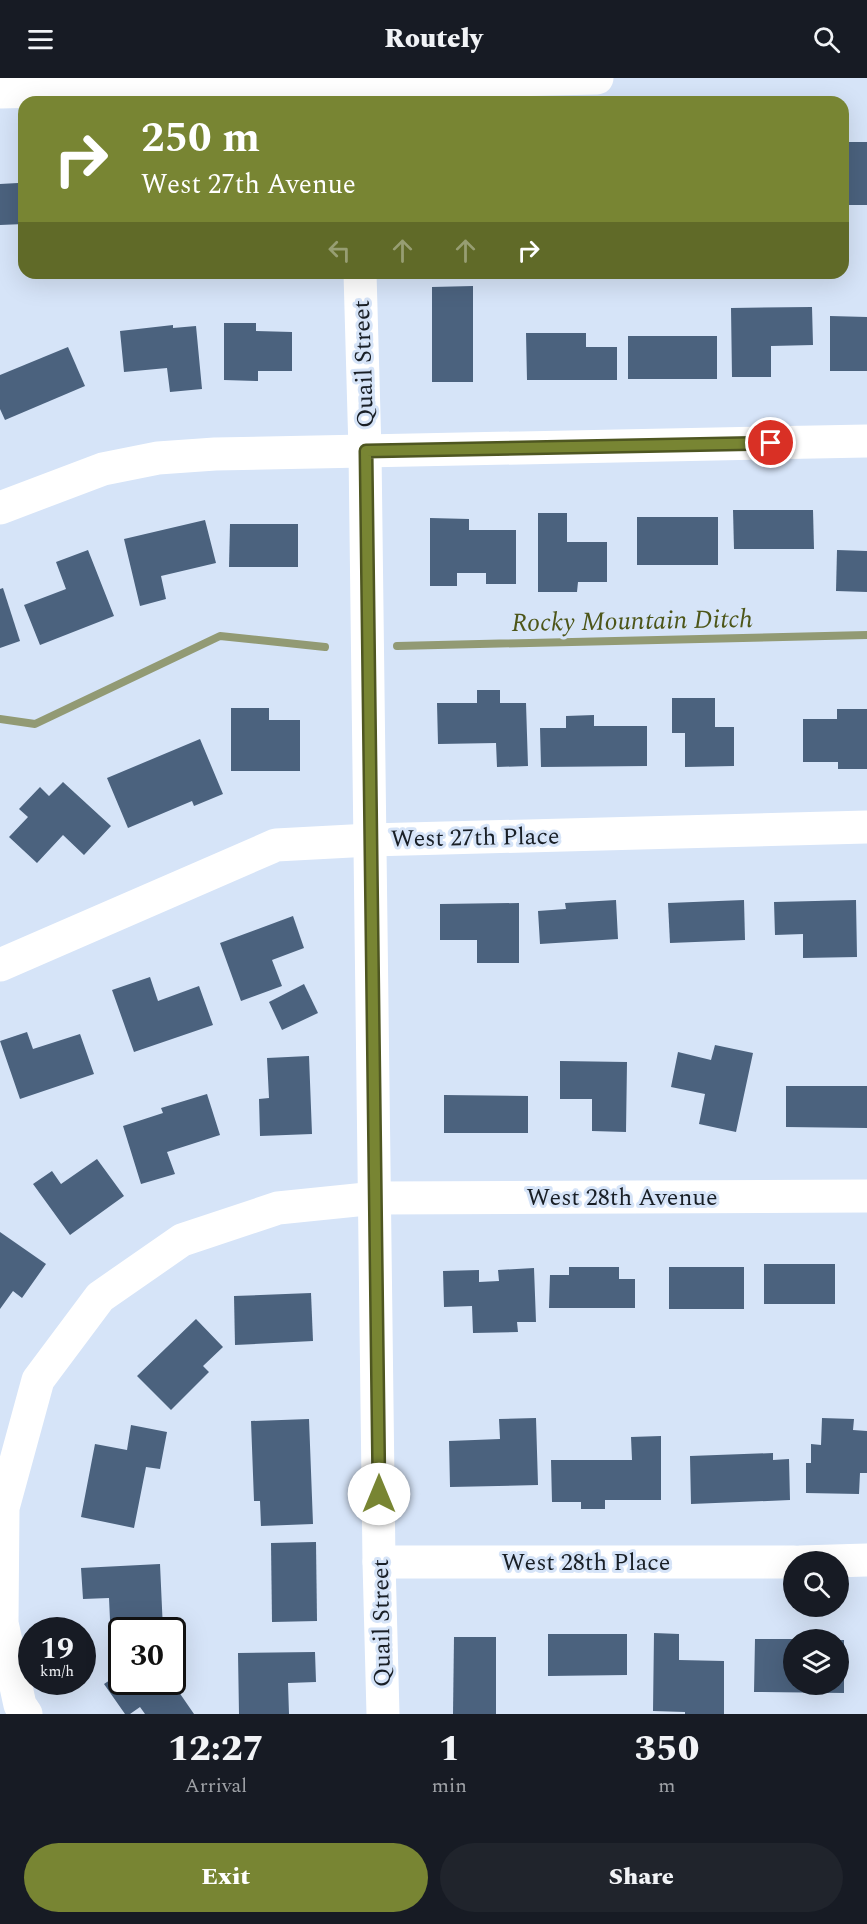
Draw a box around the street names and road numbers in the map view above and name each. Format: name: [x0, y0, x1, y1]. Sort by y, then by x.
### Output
street label: Quail Street: [344, 299, 384, 429]
street label: West 27th Place: [390, 819, 560, 857]
street label: West 28th Avenue: [527, 1180, 718, 1216]
street label: West 28th Place: [502, 1545, 670, 1581]
street label: Quail Street: [363, 1559, 401, 1687]

